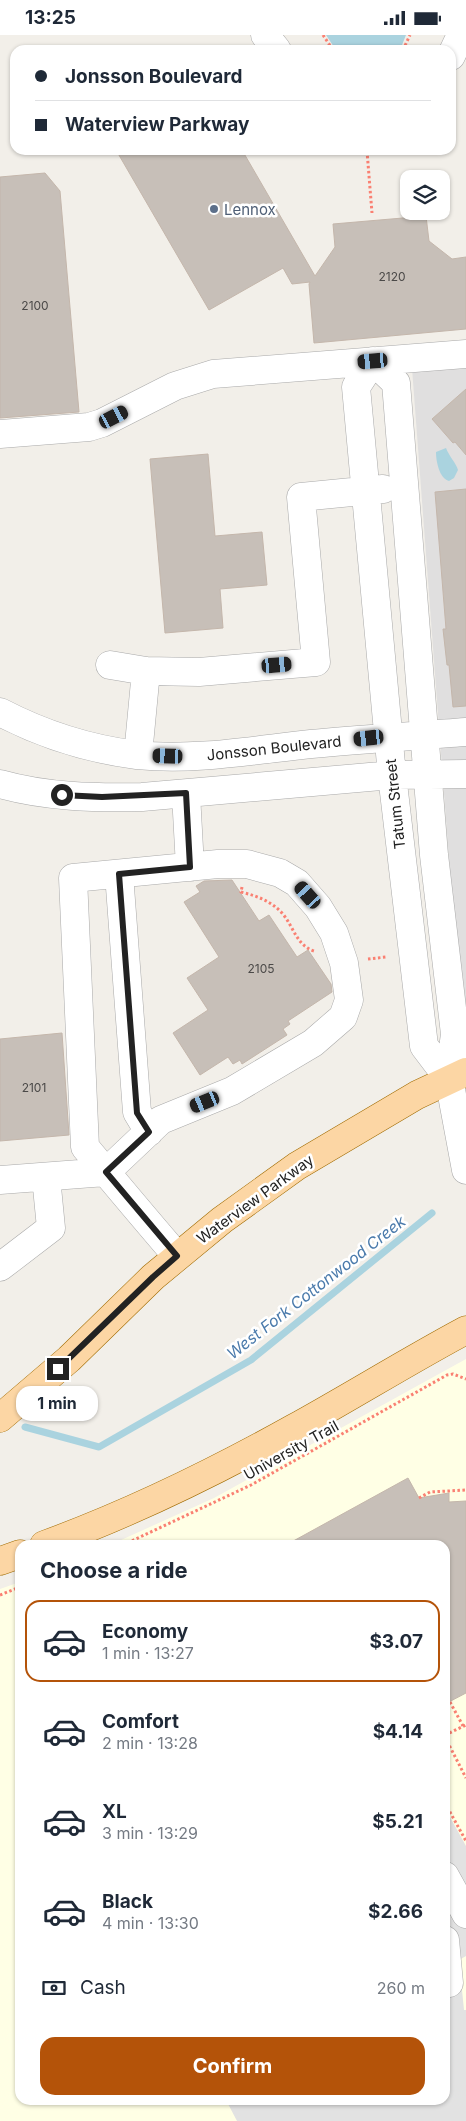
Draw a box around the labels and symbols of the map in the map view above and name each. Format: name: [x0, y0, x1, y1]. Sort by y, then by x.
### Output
place label: Lennox: [224, 200, 276, 219]
marker: Lennox: [208, 203, 220, 215]
house number: 2120: [378, 269, 406, 284]
house number: 2100: [21, 298, 49, 313]
car: [357, 352, 388, 370]
car: [97, 404, 130, 430]
car: [261, 656, 292, 674]
car: [353, 729, 384, 747]
street label: Jonsson Boulevard: [206, 731, 342, 765]
car: [152, 748, 183, 764]
street label: Tatum Street: [381, 758, 409, 850]
route start: [51, 784, 73, 806]
car: [292, 879, 323, 911]
house number: 2105: [247, 961, 275, 976]
house number: 2101: [22, 1080, 46, 1095]
car: [188, 1089, 221, 1115]
street label: Waterview Parkway: [193, 1150, 318, 1248]
water label: West Fork Cottonwood Creek: [223, 1211, 410, 1363]
route end: [47, 1358, 69, 1380]
callout: 1 min: [17, 1387, 99, 1421]
street label: University Trail: [240, 1416, 342, 1484]

